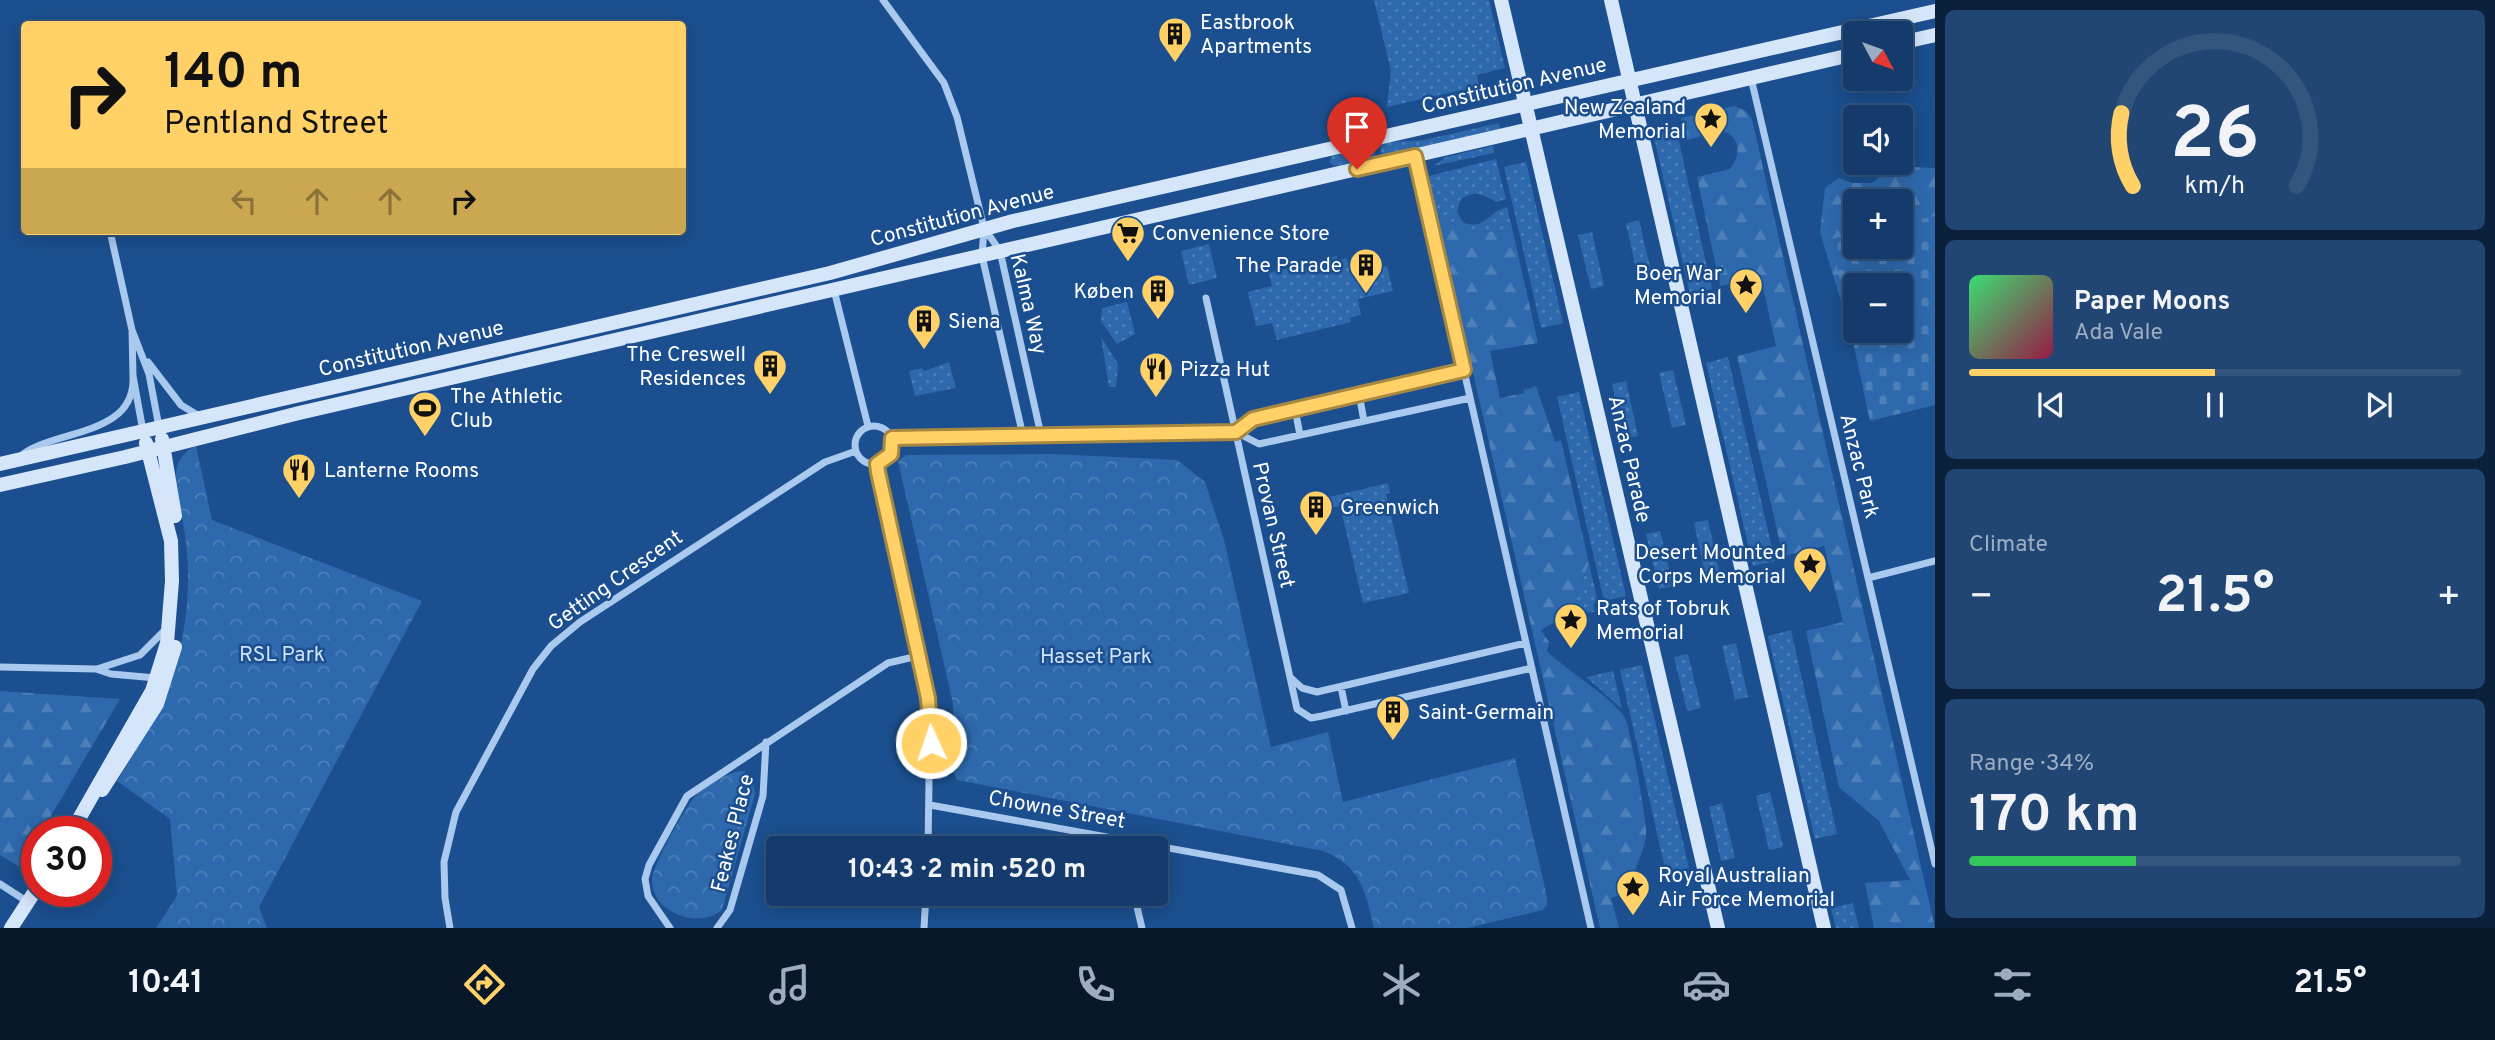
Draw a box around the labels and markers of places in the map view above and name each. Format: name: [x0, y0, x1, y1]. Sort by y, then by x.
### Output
place label: Eastbrook Apartments: [1200, 10, 1312, 61]
building icon: Eastbrook Apartments: [1156, 15, 1194, 64]
place label: New Zealand Memorial: [1564, 95, 1686, 146]
pin: [1327, 97, 1387, 169]
place icon: New Zealand Memorial: [1692, 100, 1730, 149]
supermarket icon: Convenience Store: [1109, 214, 1147, 263]
place label: Convenience Store: [1152, 221, 1330, 248]
building icon: The Parade: [1347, 246, 1385, 295]
place label: The Parade: [1235, 253, 1342, 280]
place label: Boer War Memorial: [1634, 261, 1722, 312]
place icon: Boer War Memorial: [1727, 266, 1765, 315]
building icon: Køben: [1139, 272, 1177, 321]
place label: Køben: [1073, 279, 1134, 306]
building icon: Siena: [905, 302, 943, 351]
place label: Siena: [948, 309, 1000, 336]
place label: The Creswell Residences: [626, 342, 746, 393]
building icon: The Creswell Residences: [751, 347, 789, 396]
restaurant icon: Pizza Hut: [1137, 350, 1175, 399]
place label: Pizza Hut: [1180, 357, 1270, 384]
place label: The Athletic Club: [450, 384, 563, 435]
sports icon: The Athletic Club: [406, 389, 444, 438]
restaurant icon: Lanterne Rooms: [280, 451, 318, 500]
place label: Lanterne Rooms: [324, 458, 479, 485]
building icon: Greenwich: [1297, 488, 1335, 537]
place label: Greenwich: [1340, 495, 1440, 522]
place label: Desert Mounted Corps Memorial: [1635, 540, 1786, 591]
place icon: Desert Mounted Corps Memorial: [1791, 545, 1829, 594]
place label: Rats of Tobruk Memorial: [1596, 596, 1730, 647]
place icon: Rats of Tobruk Memorial: [1552, 601, 1590, 650]
building icon: Saint-Germain: [1374, 693, 1412, 742]
place label: Saint-Germain: [1418, 700, 1554, 727]
place label: Royal Australian Air Force Memorial: [1658, 863, 1835, 914]
place icon: Royal Australian Air Force Memorial: [1614, 868, 1652, 917]

